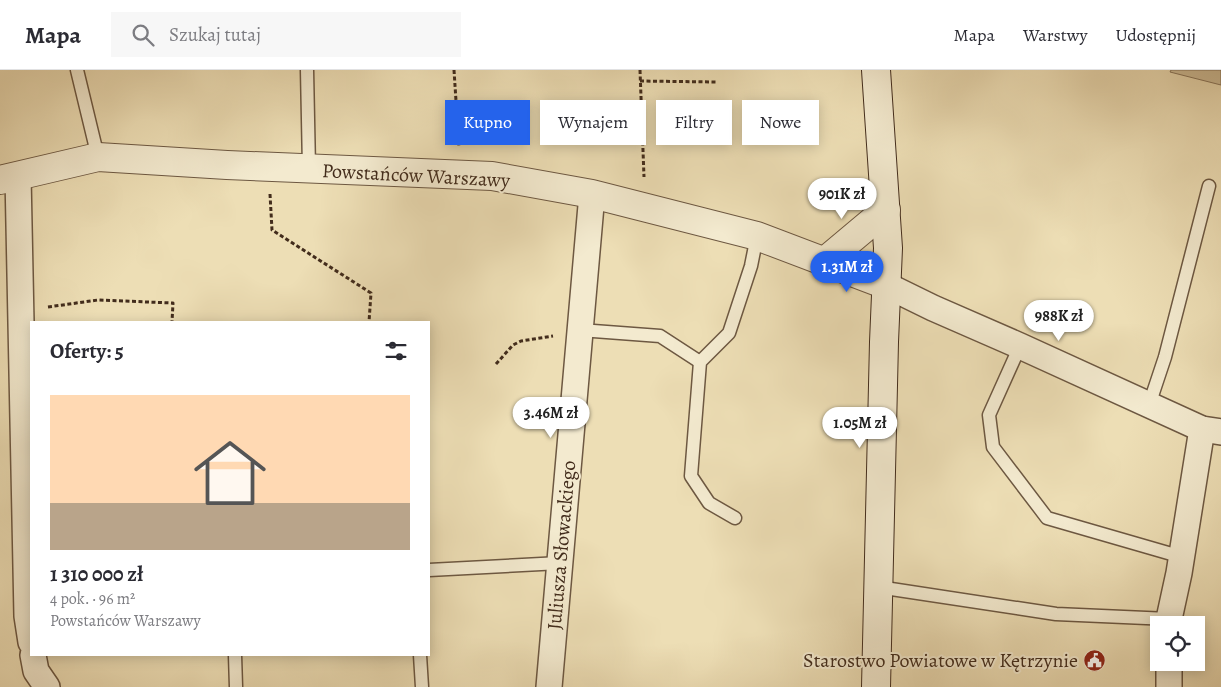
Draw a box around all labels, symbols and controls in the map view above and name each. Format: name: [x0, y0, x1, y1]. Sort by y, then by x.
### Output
search box: [111, 12, 461, 57]
text: Mapa: [25, 19, 81, 51]
icon: search: [129, 21, 157, 49]
text: Szukaj tutaj: [169, 22, 261, 48]
text: Mapa: [954, 23, 995, 47]
text: Warstwy: [1023, 23, 1087, 47]
text: Udostępnij: [1115, 23, 1196, 47]
chip: Kupno: [445, 100, 530, 145]
chip: Wynajem: [540, 100, 646, 145]
chip: Filtry: [656, 100, 732, 145]
chip: Nowe: [742, 100, 819, 145]
street label: Powstańców Warszawy: [321, 157, 512, 194]
pin: 901K zł: [796, 178, 888, 220]
text: 901K zł: [819, 183, 865, 205]
pin: 1.31M zł: [795, 250, 899, 293]
text: 1.31M zł: [821, 256, 873, 278]
pin: 988K zł: [1013, 300, 1105, 342]
text: 988K zł: [1035, 305, 1083, 327]
text: Oferty: 5: [50, 337, 124, 365]
icon: filters: [382, 337, 410, 365]
pin: 3.46M zł: [499, 396, 603, 439]
text: 3.46M zł: [524, 402, 578, 424]
pin: 1.05M zł: [808, 406, 912, 449]
text: 1.05M zł: [833, 412, 887, 434]
icon: home: [185, 428, 275, 518]
street label: Juliusza Słowackiego: [541, 459, 582, 631]
text: 1 310 000 zł: [50, 560, 143, 588]
text: 4 pok. · 96 m²: [50, 588, 135, 610]
text: Powstańców Warszawy: [50, 610, 201, 632]
map controls: [1150, 616, 1205, 671]
button: locate: [1150, 616, 1205, 671]
place label: Starostwo Powiatowe w Kętrzynie: [803, 647, 1078, 674]
public building icon: Starostwo Powiatowe w Kętrzynie: [1082, 648, 1106, 672]

